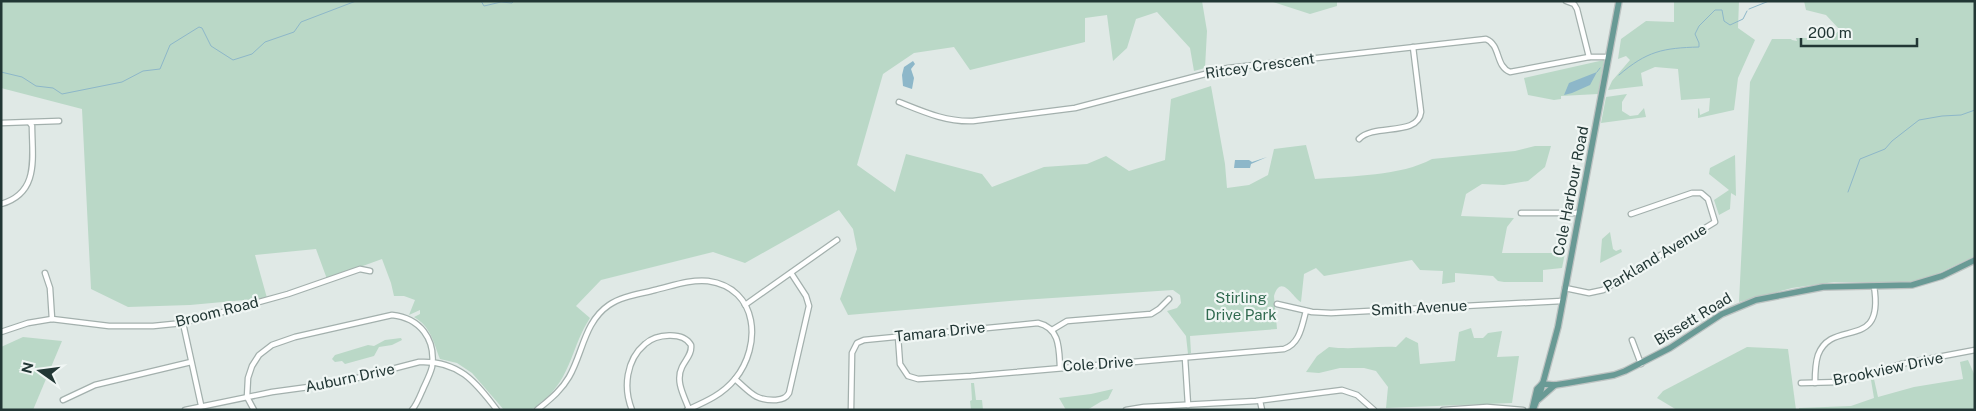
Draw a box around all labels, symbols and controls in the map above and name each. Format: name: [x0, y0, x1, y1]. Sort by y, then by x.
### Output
scale bar: [1801, 15, 1917, 47]
text: 200 m: [1808, 24, 1852, 41]
street label: Ritcey Crescent: [1204, 49, 1316, 82]
street label: Cole Harbour Road: [1550, 125, 1591, 257]
street label: Parkland Avenue: [1600, 220, 1709, 295]
park label: Stirling Drive Park: [1205, 289, 1277, 323]
street label: Bissett Road: [1651, 289, 1734, 348]
street label: Broom Road: [174, 293, 260, 330]
street label: Smith Avenue: [1370, 296, 1468, 319]
street label: Tamara Drive: [894, 318, 986, 345]
north arrow: [15, 346, 65, 396]
street label: Brookview Drive: [1831, 349, 1945, 388]
street label: Cole Drive: [1062, 353, 1134, 374]
street label: Auburn Drive: [304, 360, 396, 395]
text: N: [18, 361, 36, 375]

